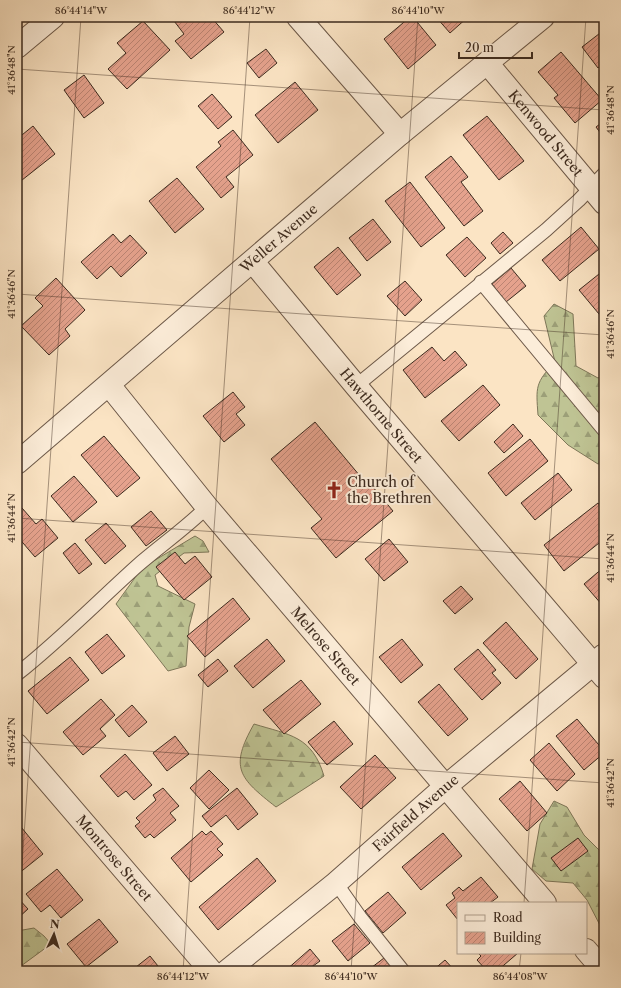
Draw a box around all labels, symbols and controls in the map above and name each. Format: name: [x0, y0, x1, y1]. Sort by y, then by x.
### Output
text: 86°44'14"W: [55, 4, 108, 17]
text: 86°44'12"W: [223, 4, 276, 17]
text: 86°44'10"W: [391, 4, 446, 17]
scale bar: [459, 34, 532, 60]
text: 20 m: [465, 40, 494, 55]
text: 41°36'48"N: [5, 45, 18, 95]
text: 41°36'48"N: [604, 85, 617, 135]
street label: Kenwood Street: [504, 86, 587, 180]
street label: Weller Avenue: [235, 200, 321, 277]
text: 41°36'46"N: [5, 269, 18, 319]
text: 41°36'46"N: [604, 309, 617, 359]
street label: Hawthorne Street: [336, 364, 427, 467]
place label: Church of the Brethren: [347, 473, 432, 507]
church icon: Church of the Brethren: [324, 480, 344, 500]
text: 41°36'44"N: [5, 493, 18, 543]
text: 41°36'44"N: [604, 533, 617, 583]
street label: Melrose Street: [287, 603, 364, 689]
text: 41°36'42"N: [5, 717, 18, 767]
text: 41°36'42"N: [604, 758, 617, 808]
street label: Fairfield Avenue: [369, 770, 462, 856]
street label: Montrose Street: [72, 811, 156, 905]
legend: [457, 902, 587, 954]
text: Road: [493, 910, 523, 925]
north arrow: [34, 914, 74, 954]
text: N: [49, 917, 60, 931]
text: Building: [493, 930, 541, 945]
text: 86°44'12"W: [157, 970, 210, 983]
text: 86°44'10"W: [324, 970, 379, 983]
text: 86°44'08"W: [493, 970, 548, 983]

